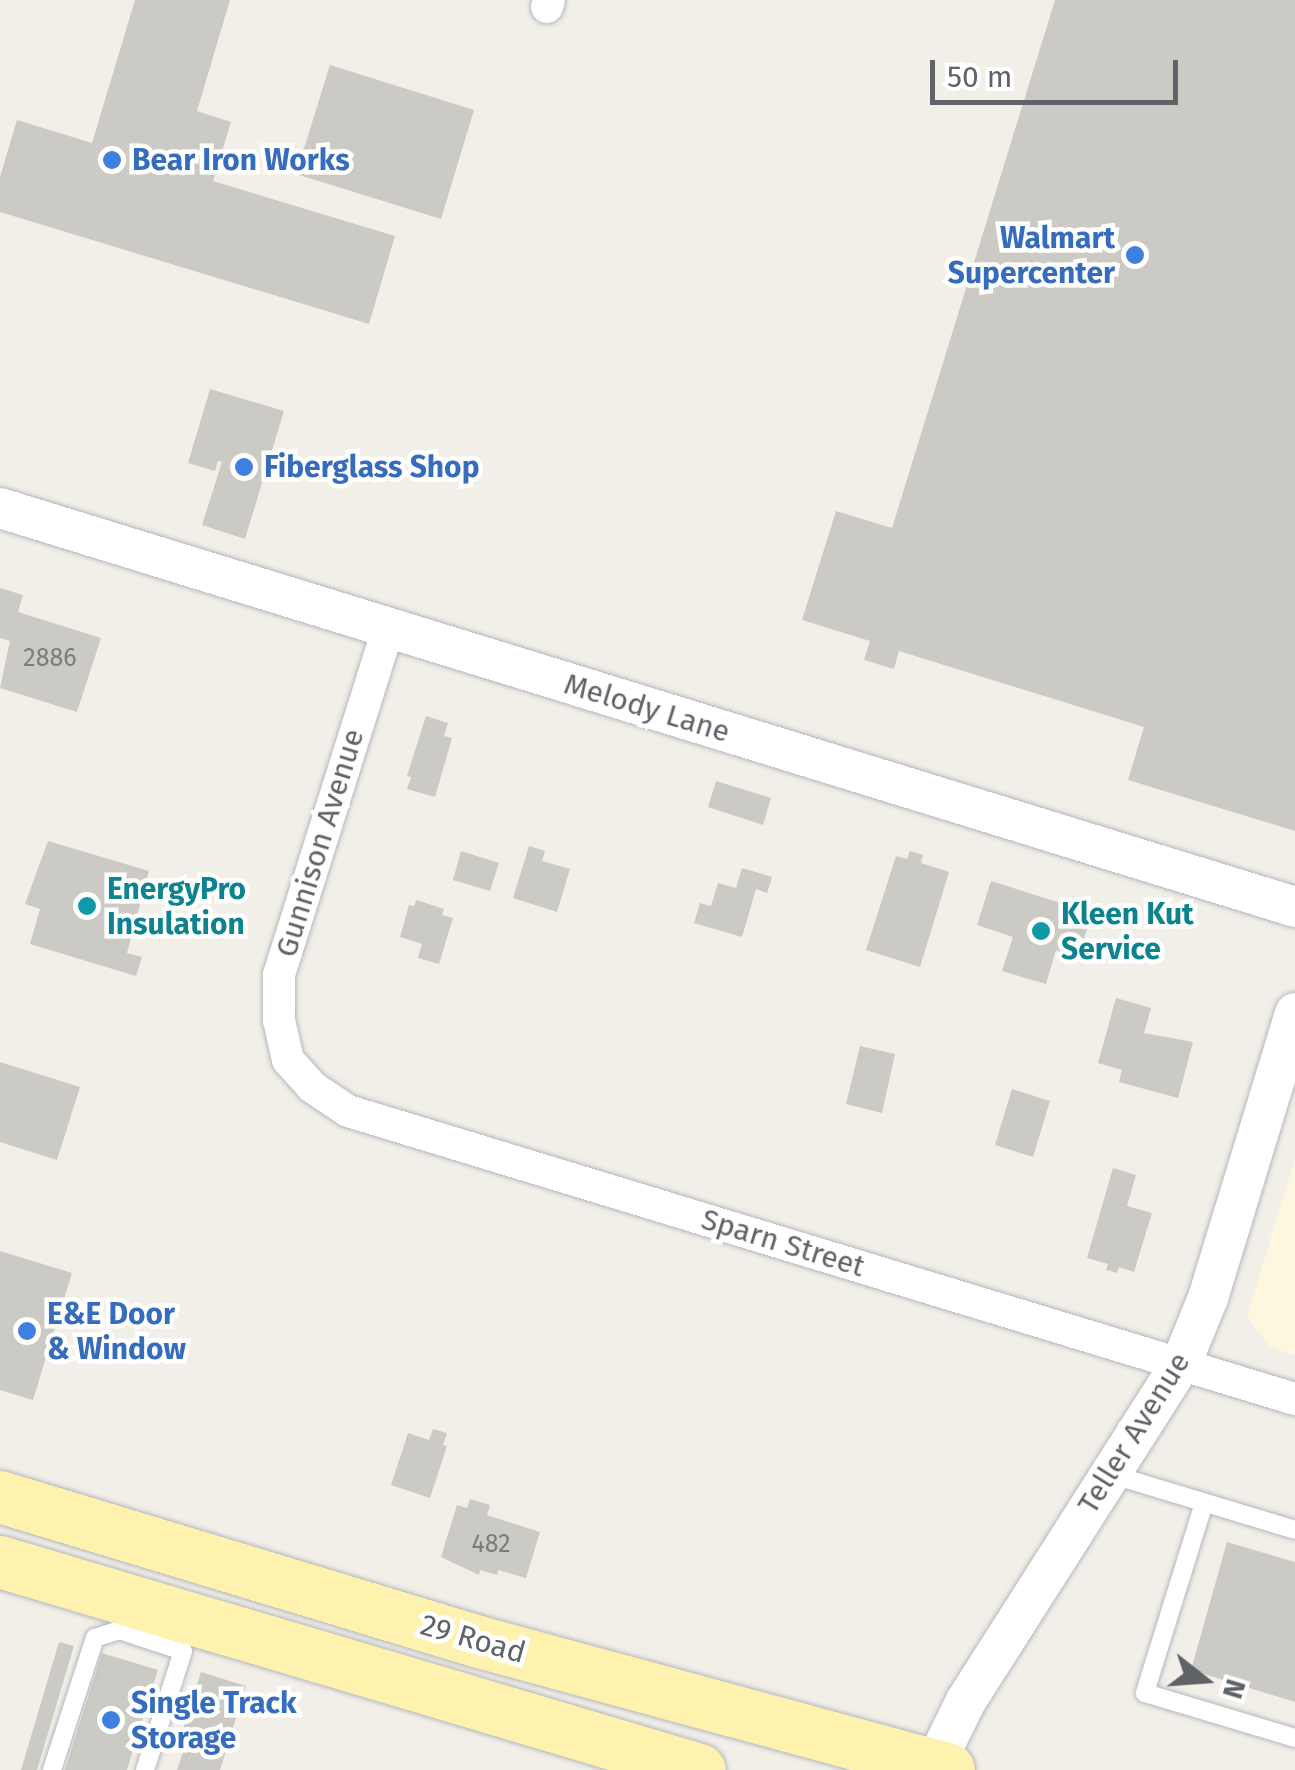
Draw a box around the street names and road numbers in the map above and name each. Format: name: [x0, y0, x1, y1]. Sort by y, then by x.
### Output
street label: Melody Lane: [560, 666, 734, 750]
street label: Gunnison Avenue: [268, 725, 372, 961]
street label: Sparn Street: [697, 1201, 869, 1285]
street label: Teller Avenue: [1070, 1346, 1198, 1520]
street label: 29 Road: [416, 1607, 530, 1671]

